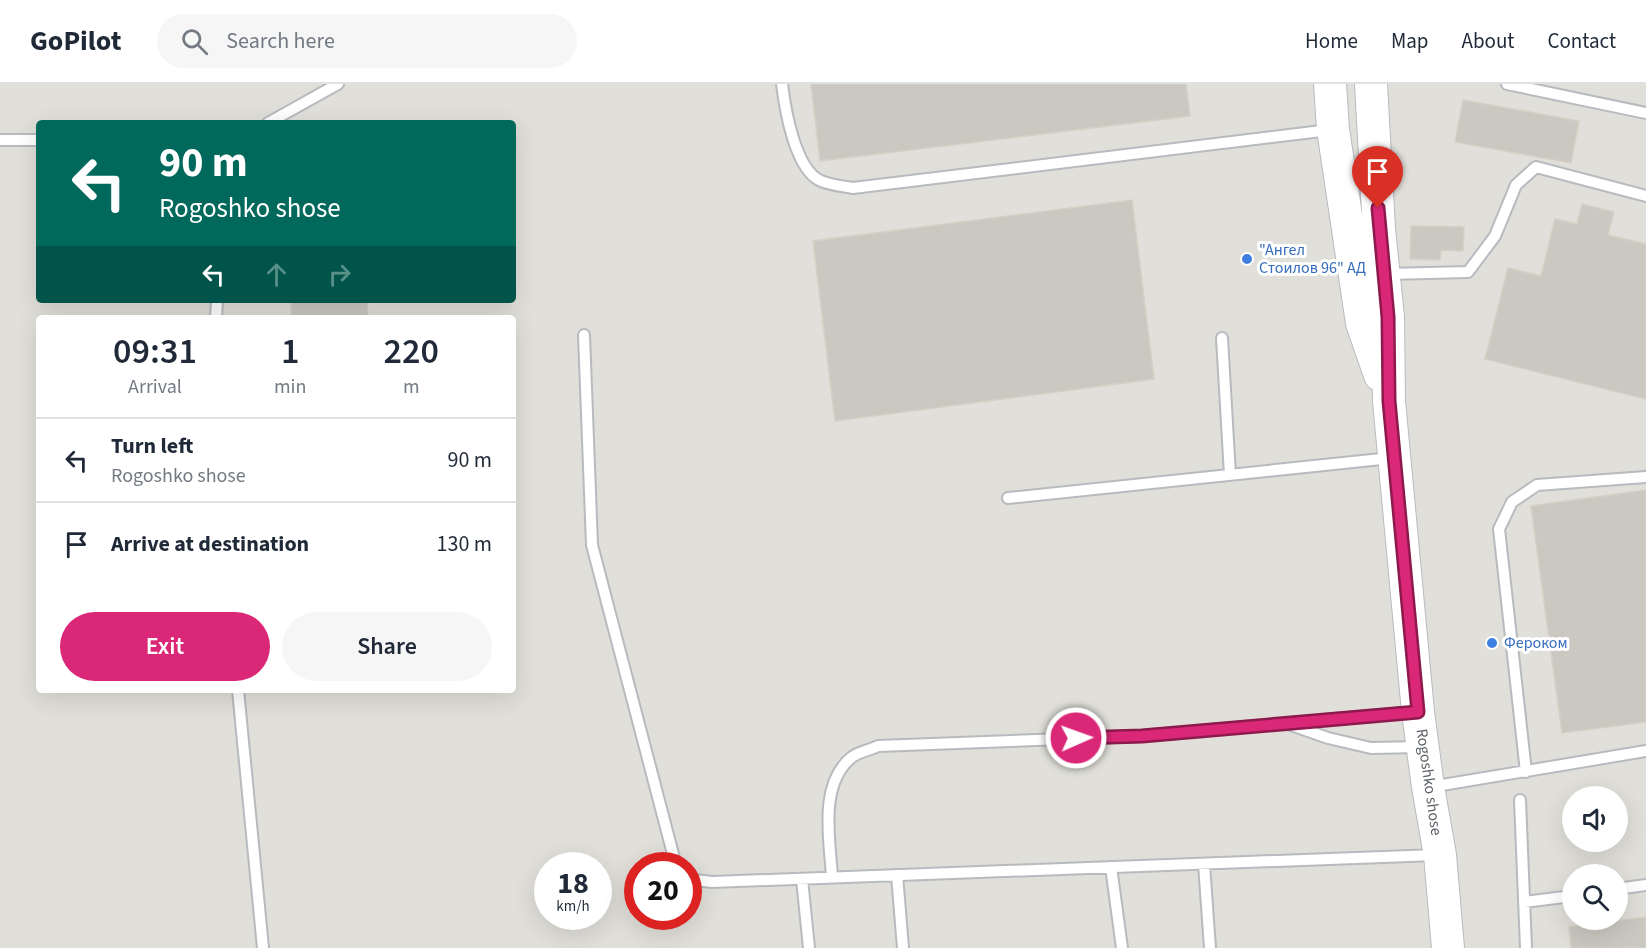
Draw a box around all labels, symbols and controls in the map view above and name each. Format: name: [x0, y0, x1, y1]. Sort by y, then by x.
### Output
search box: [157, 14, 577, 68]
text: GoPilot: [30, 21, 121, 61]
icon: search: [178, 25, 211, 58]
text: Search here: [226, 25, 335, 57]
text: Home: [1305, 26, 1358, 56]
text: Map: [1391, 26, 1429, 56]
text: About: [1462, 26, 1514, 56]
text: Contact: [1547, 26, 1616, 56]
text: 90 m: [159, 133, 248, 193]
icon: left: [60, 144, 138, 222]
pin: [1352, 146, 1403, 208]
icon: arrive: [1361, 155, 1394, 188]
text: Rogoshko shose: [159, 189, 341, 228]
place label: "Ангел Стоилов 96" АД: [1259, 239, 1366, 279]
marker: "Ангел Стоилов 96" АД: [1240, 252, 1254, 266]
icon: left: [197, 258, 230, 291]
icon: ahead: [260, 258, 293, 291]
icon: right: [323, 258, 356, 291]
text: 09:31: [113, 326, 197, 377]
text: 1: [281, 326, 299, 377]
text: 220: [383, 326, 439, 377]
text: Arrival: [128, 373, 182, 401]
text: min: [274, 373, 306, 401]
text: m: [403, 373, 419, 401]
text: Turn left: [111, 430, 193, 462]
icon: left: [60, 444, 93, 477]
text: 90 m: [447, 444, 492, 476]
text: Rogoshko shose: [111, 462, 246, 490]
icon: arrive: [60, 528, 93, 561]
text: Arrive at destination: [111, 528, 309, 560]
text: 130 m: [437, 528, 492, 560]
button: Exit: [60, 612, 270, 681]
button: Share: [282, 612, 492, 681]
place label: Фероком: [1504, 632, 1568, 654]
marker: Фероком: [1485, 636, 1499, 650]
position arrow: [1044, 706, 1108, 770]
street label: Rogoshko shose: [1411, 727, 1447, 837]
map controls: [1562, 786, 1628, 930]
button: sound: [1562, 786, 1628, 852]
speed limit sign: 20: [624, 852, 702, 930]
text: 18: [557, 862, 589, 905]
button: search: [1562, 864, 1628, 930]
text: km/h: [556, 896, 590, 917]

